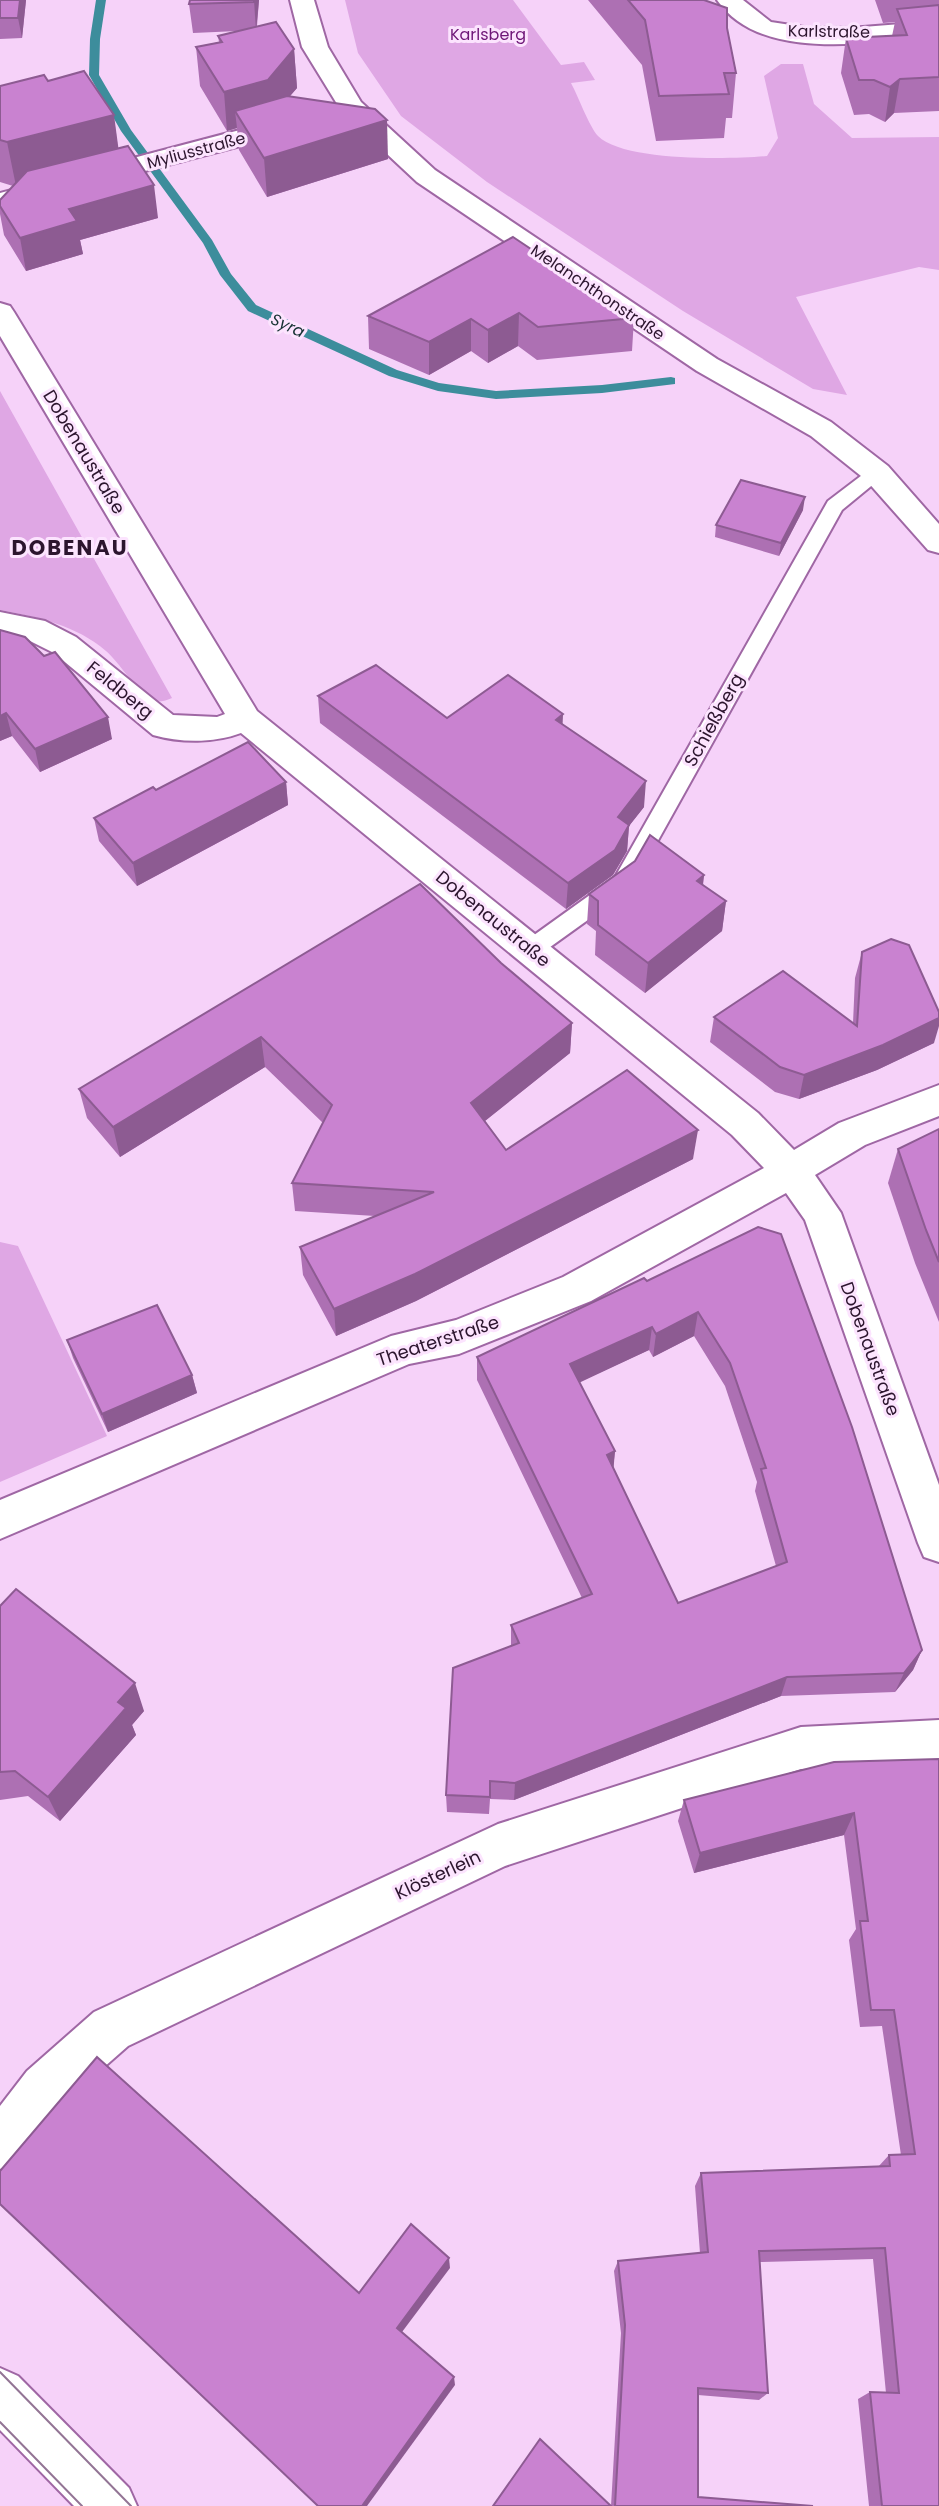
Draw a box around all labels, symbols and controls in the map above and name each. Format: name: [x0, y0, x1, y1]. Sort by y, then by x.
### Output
street label: Karlstraße: [788, 19, 870, 44]
park label: Karlsberg: [450, 23, 526, 46]
street label: Myliusstraße: [144, 126, 248, 175]
street label: Melanchthonstraße: [526, 239, 669, 346]
water label: Syra: [267, 308, 309, 343]
street label: Dobenaustraße: [37, 385, 131, 519]
district label: DOBENAU: [11, 533, 129, 562]
street label: Feldberg: [82, 655, 159, 724]
street label: Schießberg: [678, 669, 749, 771]
street label: Dobenaustraße: [431, 865, 556, 973]
street label: Dobenaustraße: [835, 1278, 906, 1419]
street label: Theaterstraße: [373, 1309, 502, 1372]
street label: Klösterlein: [391, 1844, 485, 1905]

